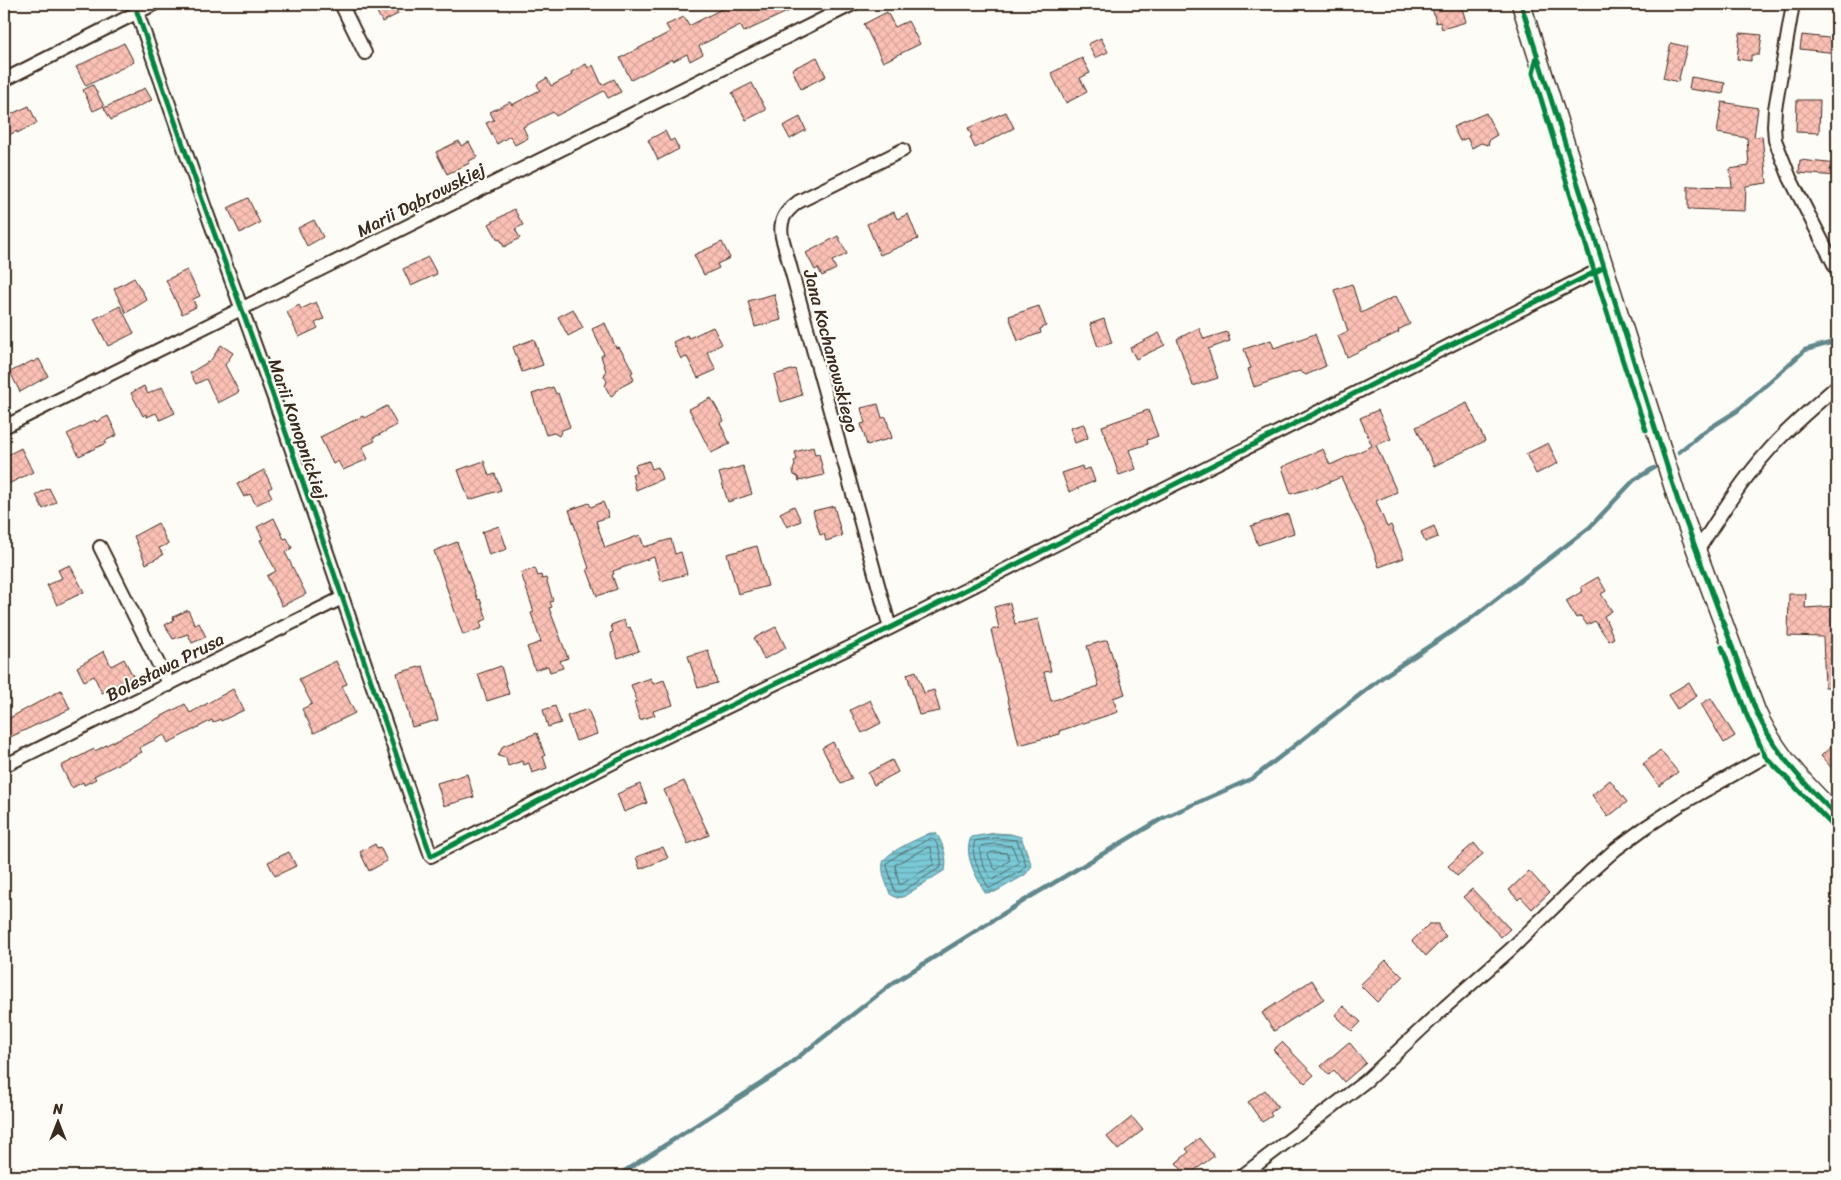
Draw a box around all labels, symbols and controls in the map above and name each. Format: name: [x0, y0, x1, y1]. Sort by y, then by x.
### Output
street label: Marii Dąbrowskiej: [351, 154, 491, 246]
street label: Jana Kochanowskiego: [794, 265, 868, 436]
street label: Marii Konopnickiej: [259, 354, 337, 504]
street label: Bolesława Prusa: [100, 623, 230, 711]
text: N: [52, 1097, 63, 1122]
north arrow: [32, 1098, 82, 1148]

